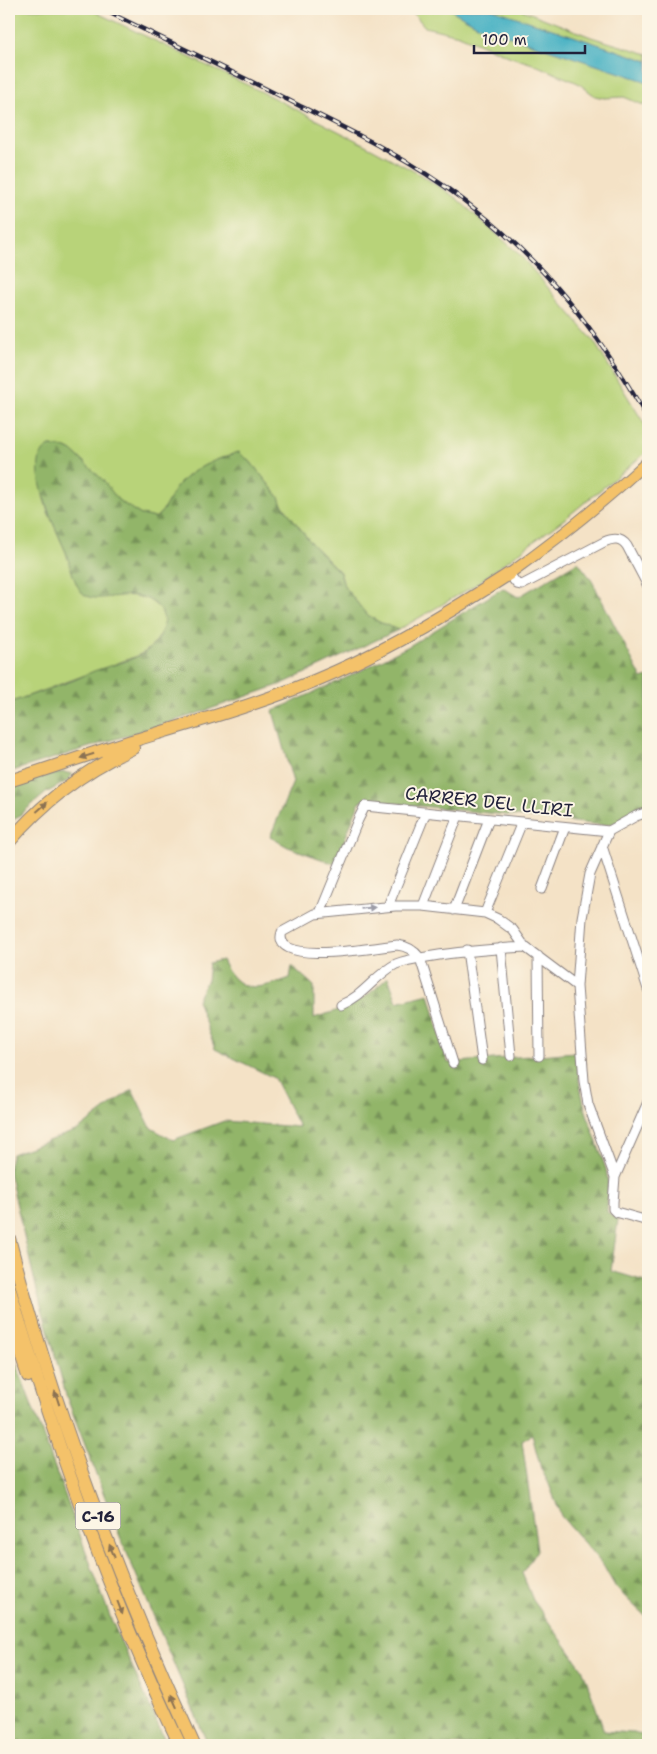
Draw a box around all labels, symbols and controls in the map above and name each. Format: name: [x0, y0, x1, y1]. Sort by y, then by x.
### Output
scale bar: [474, 22, 586, 54]
text: 100 m: [482, 30, 527, 50]
one-way arrow: [79, 752, 94, 760]
street label: CARRER DEL LLIRI: [404, 781, 574, 823]
one-way arrow: [36, 801, 48, 813]
one-way arrow: [360, 904, 376, 912]
one-way arrow: [53, 1390, 60, 1405]
road number: C-16: [76, 1502, 120, 1530]
one-way arrow: [107, 1544, 115, 1558]
one-way arrow: [117, 1600, 124, 1615]
one-way arrow: [169, 1694, 177, 1708]

